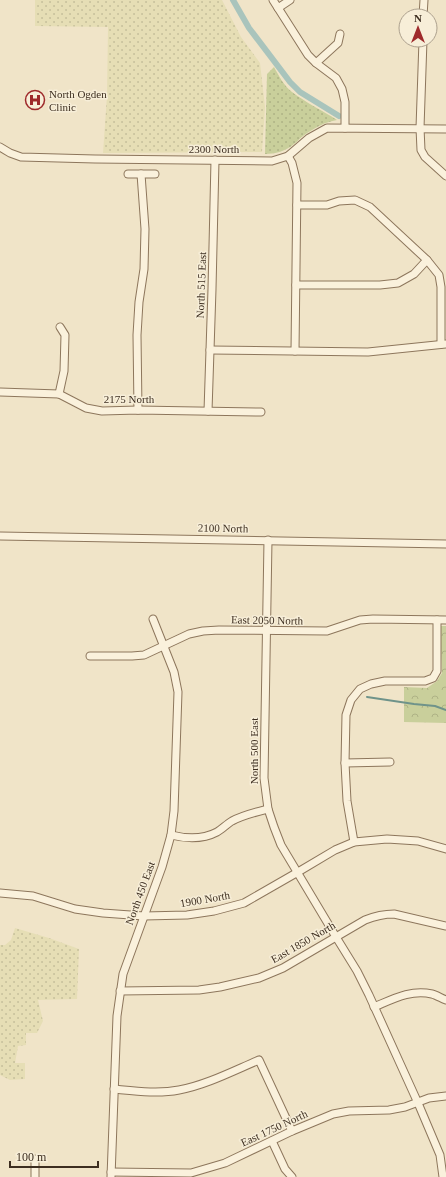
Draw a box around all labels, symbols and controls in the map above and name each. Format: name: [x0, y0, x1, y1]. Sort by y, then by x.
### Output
north arrow: [398, 8, 438, 48]
text: N: [414, 12, 422, 24]
place label: North Ogden Clinic: [49, 88, 107, 113]
hospital icon: North Ogden Clinic: [24, 89, 46, 111]
street label: 2300 North: [189, 143, 240, 155]
street label: North 515 East: [194, 252, 208, 318]
street label: 2175 North: [104, 393, 155, 405]
street label: 2100 North: [198, 522, 249, 534]
street label: East 2050 North: [231, 613, 304, 627]
street label: North 500 East: [248, 718, 260, 784]
street label: North 450 East: [123, 860, 157, 926]
street label: 1900 North: [179, 889, 231, 909]
street label: East 1850 North: [269, 919, 338, 965]
street label: East 1750 North: [239, 1107, 310, 1149]
scale bar: [10, 1143, 98, 1169]
text: 100 m: [16, 1150, 47, 1164]

